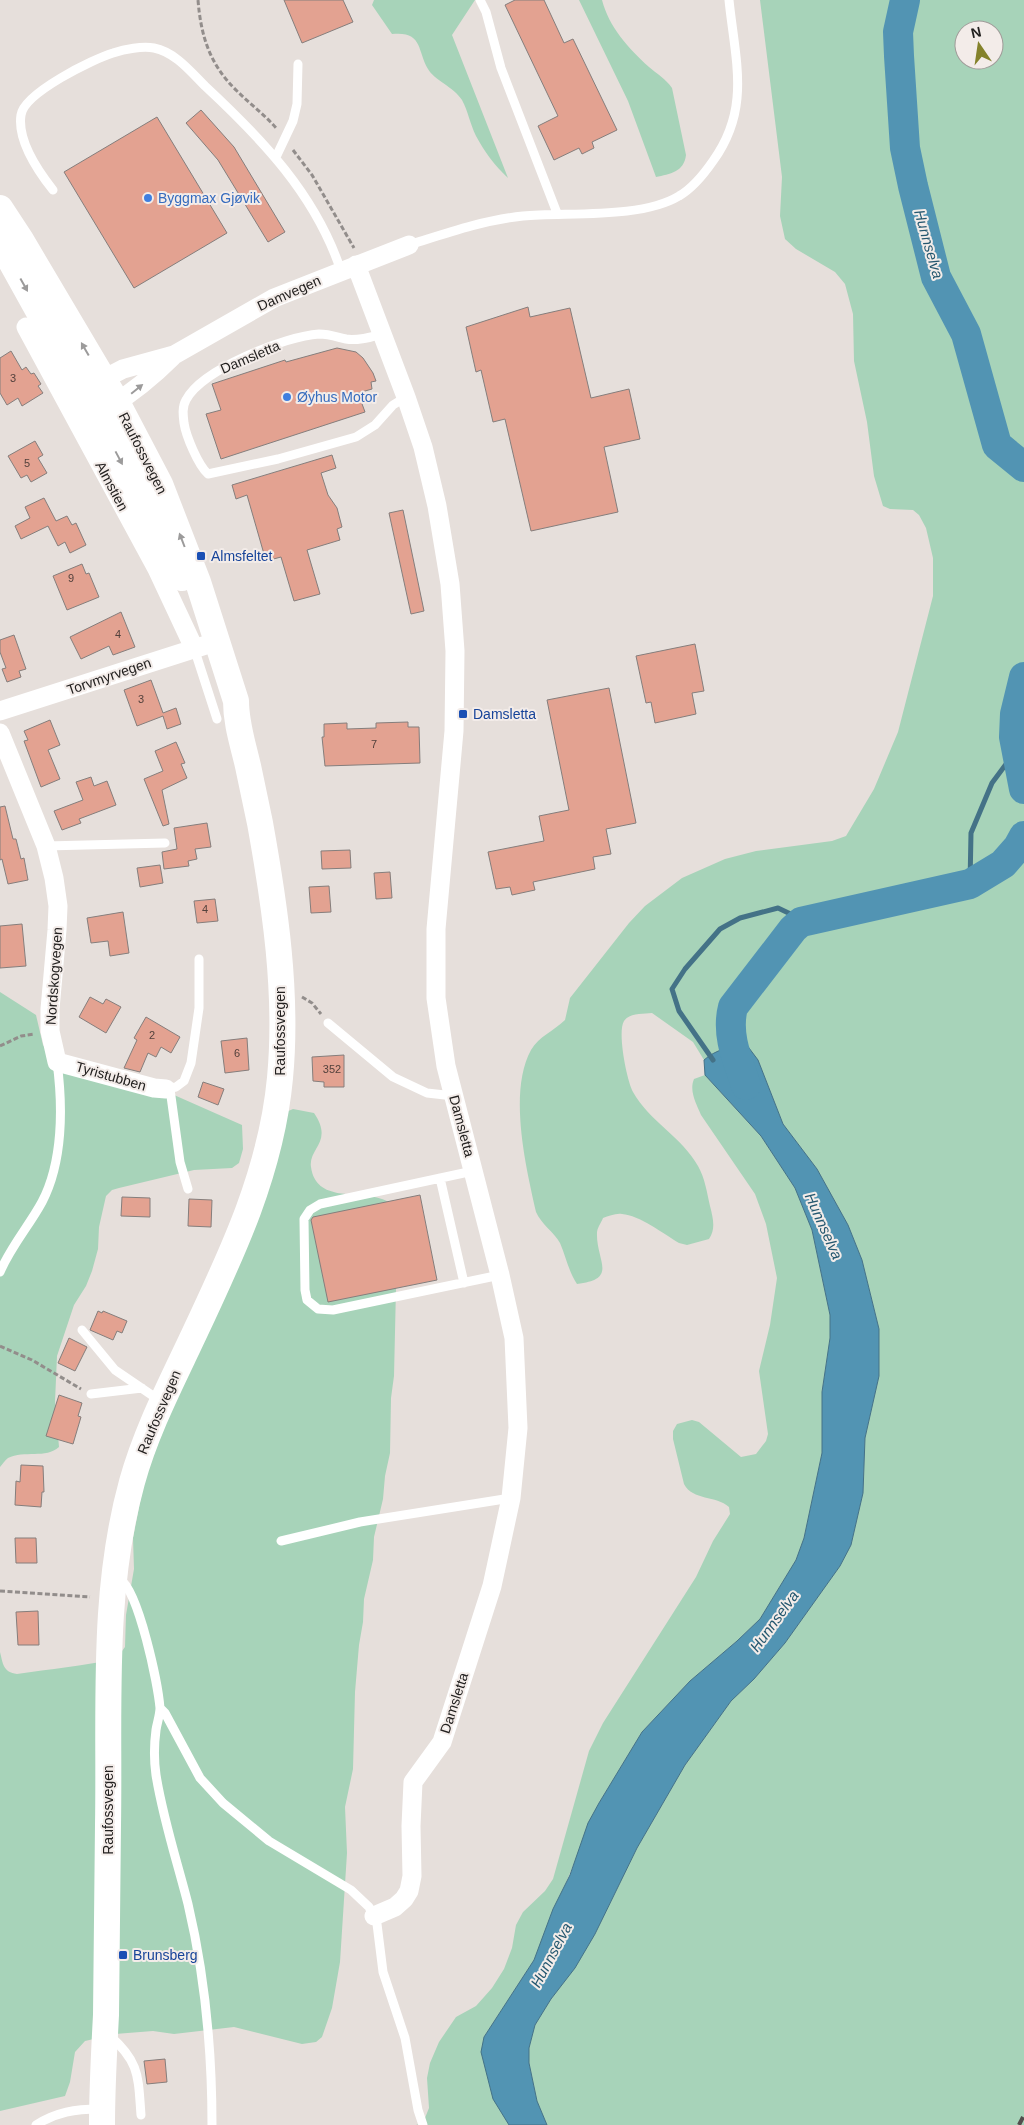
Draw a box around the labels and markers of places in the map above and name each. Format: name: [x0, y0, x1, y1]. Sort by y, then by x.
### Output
place label: Byggmax Gjøvik: [158, 190, 261, 206]
marker: Byggmax Gjøvik: [142, 192, 154, 204]
place label: Øyhus Motor: [297, 389, 377, 405]
marker: Øyhus Motor: [281, 391, 293, 403]
place label: Almsfeltet: [211, 548, 273, 564]
marker: Almsfeltet: [195, 550, 207, 562]
place label: Damsletta: [473, 706, 536, 722]
marker: Damsletta: [457, 708, 469, 720]
place label: Brunsberg: [133, 1947, 198, 1963]
marker: Brunsberg: [117, 1949, 129, 1961]

